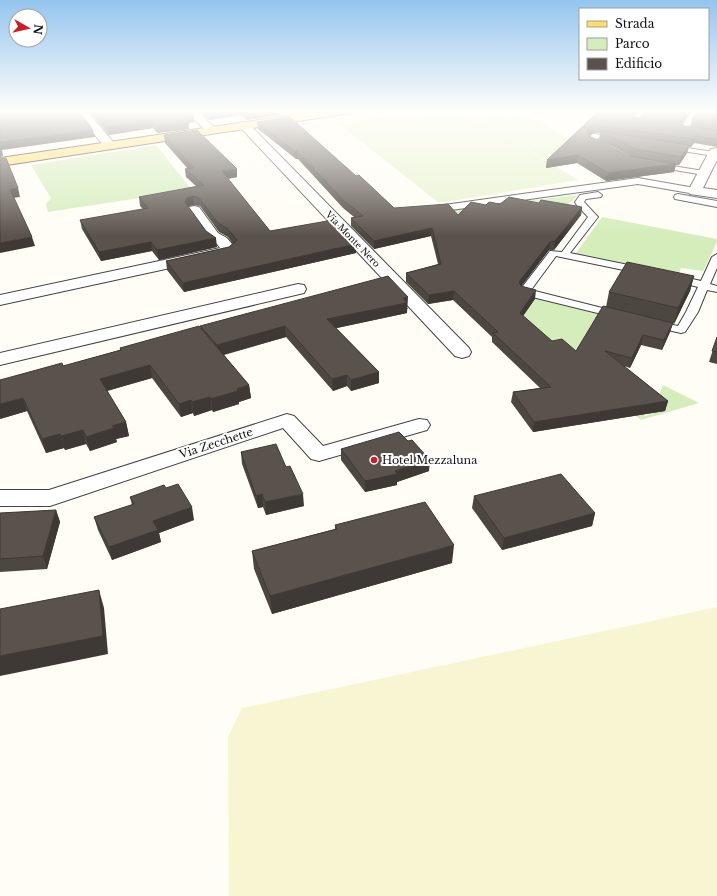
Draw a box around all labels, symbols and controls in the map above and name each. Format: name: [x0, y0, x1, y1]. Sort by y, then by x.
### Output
north arrow: [8, 8, 48, 48]
legend: [579, 8, 709, 80]
text: Strada: [615, 16, 655, 31]
text: N: [30, 23, 46, 36]
text: Parco: [615, 36, 650, 51]
text: Edificio: [615, 56, 662, 71]
street label: Via Monte Nero: [323, 208, 383, 269]
street label: Via Zecchette: [177, 425, 255, 462]
place label: Hotel Mezzaluna: [382, 453, 478, 467]
marker: Hotel Mezzaluna: [369, 455, 379, 465]

